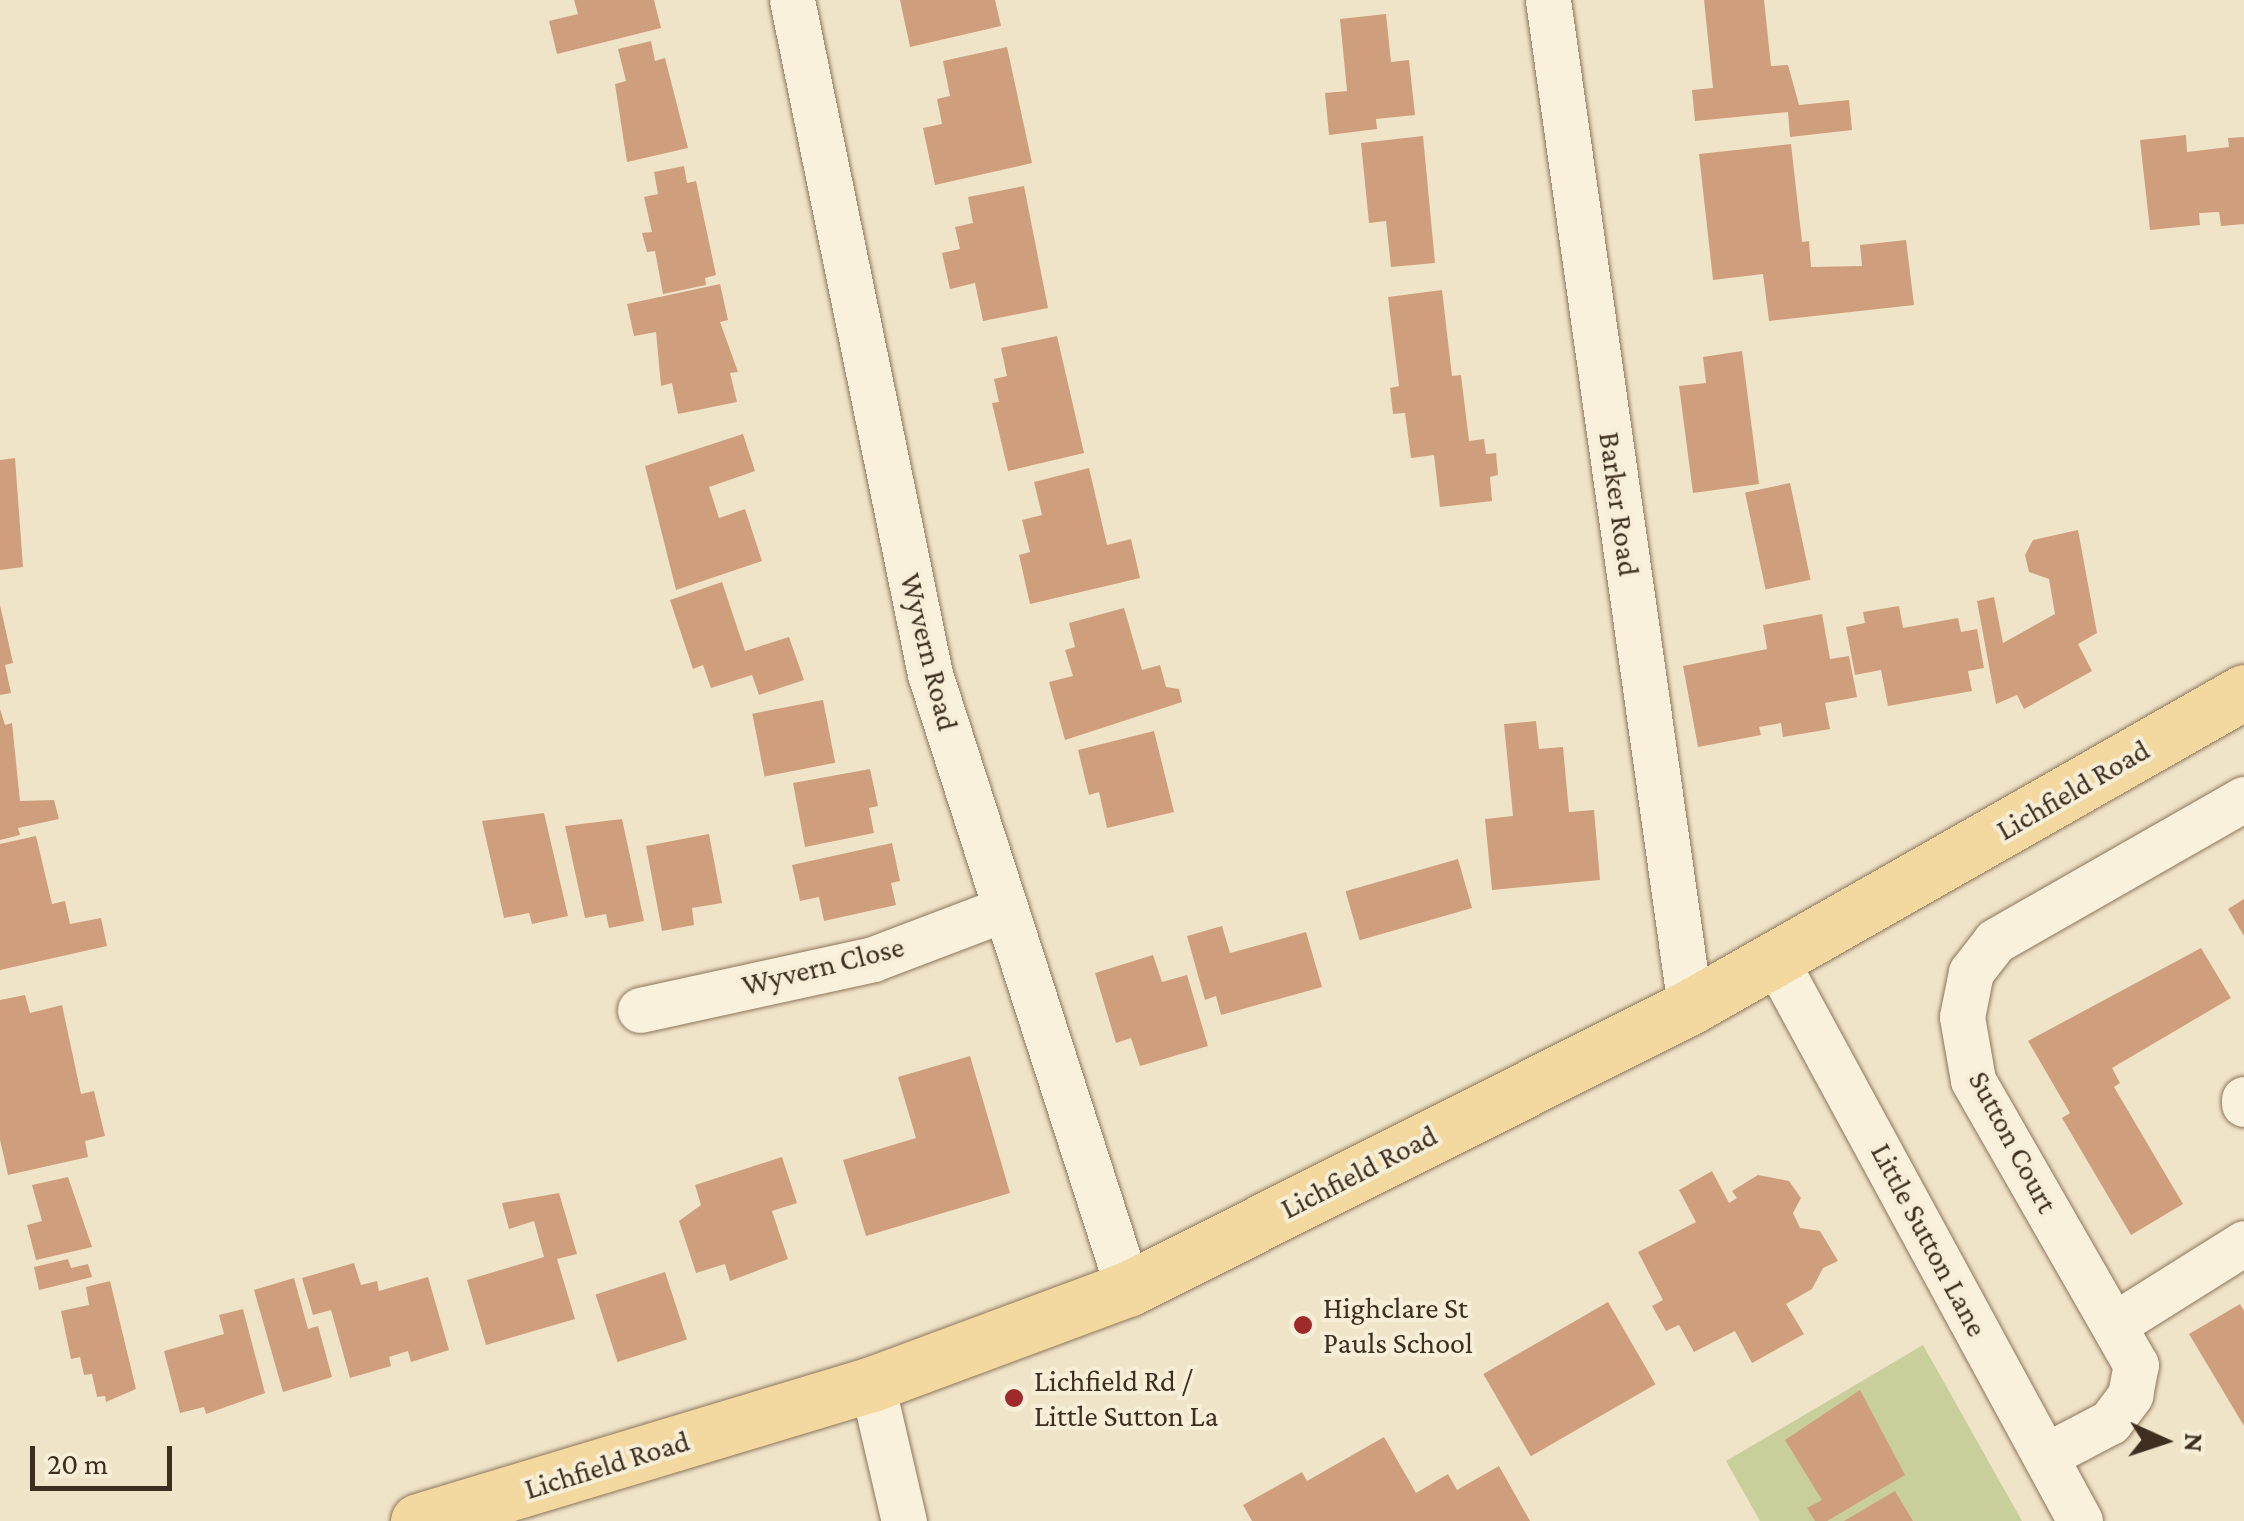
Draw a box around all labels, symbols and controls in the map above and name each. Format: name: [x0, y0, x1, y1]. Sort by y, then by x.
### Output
street label: Barker Road: [1591, 430, 1647, 578]
street label: Wyvern Road: [892, 569, 966, 735]
street label: Lichfield Road: [1990, 732, 2156, 848]
street label: Wyvern Close: [738, 928, 908, 1004]
street label: Sutton Court: [1961, 1065, 2065, 1219]
street label: Lichfield Road: [1275, 1117, 1443, 1227]
street label: Little Sutton Lane: [1863, 1137, 1995, 1343]
place label: Highclare St Pauls School: [1323, 1290, 1473, 1360]
marker: Highclare St Pauls School: [1292, 1314, 1314, 1336]
place label: Lichfield Rd / Little Sutton La: [1034, 1363, 1218, 1434]
marker: Lichfield Rd / Little Sutton La: [1003, 1387, 1025, 1409]
north arrow: [2114, 1391, 2214, 1491]
street label: Lichfield Road: [520, 1423, 694, 1507]
scale bar: [35, 1426, 178, 1488]
text: N: [2178, 1432, 2210, 1453]
text: 20 m: [47, 1447, 108, 1480]

